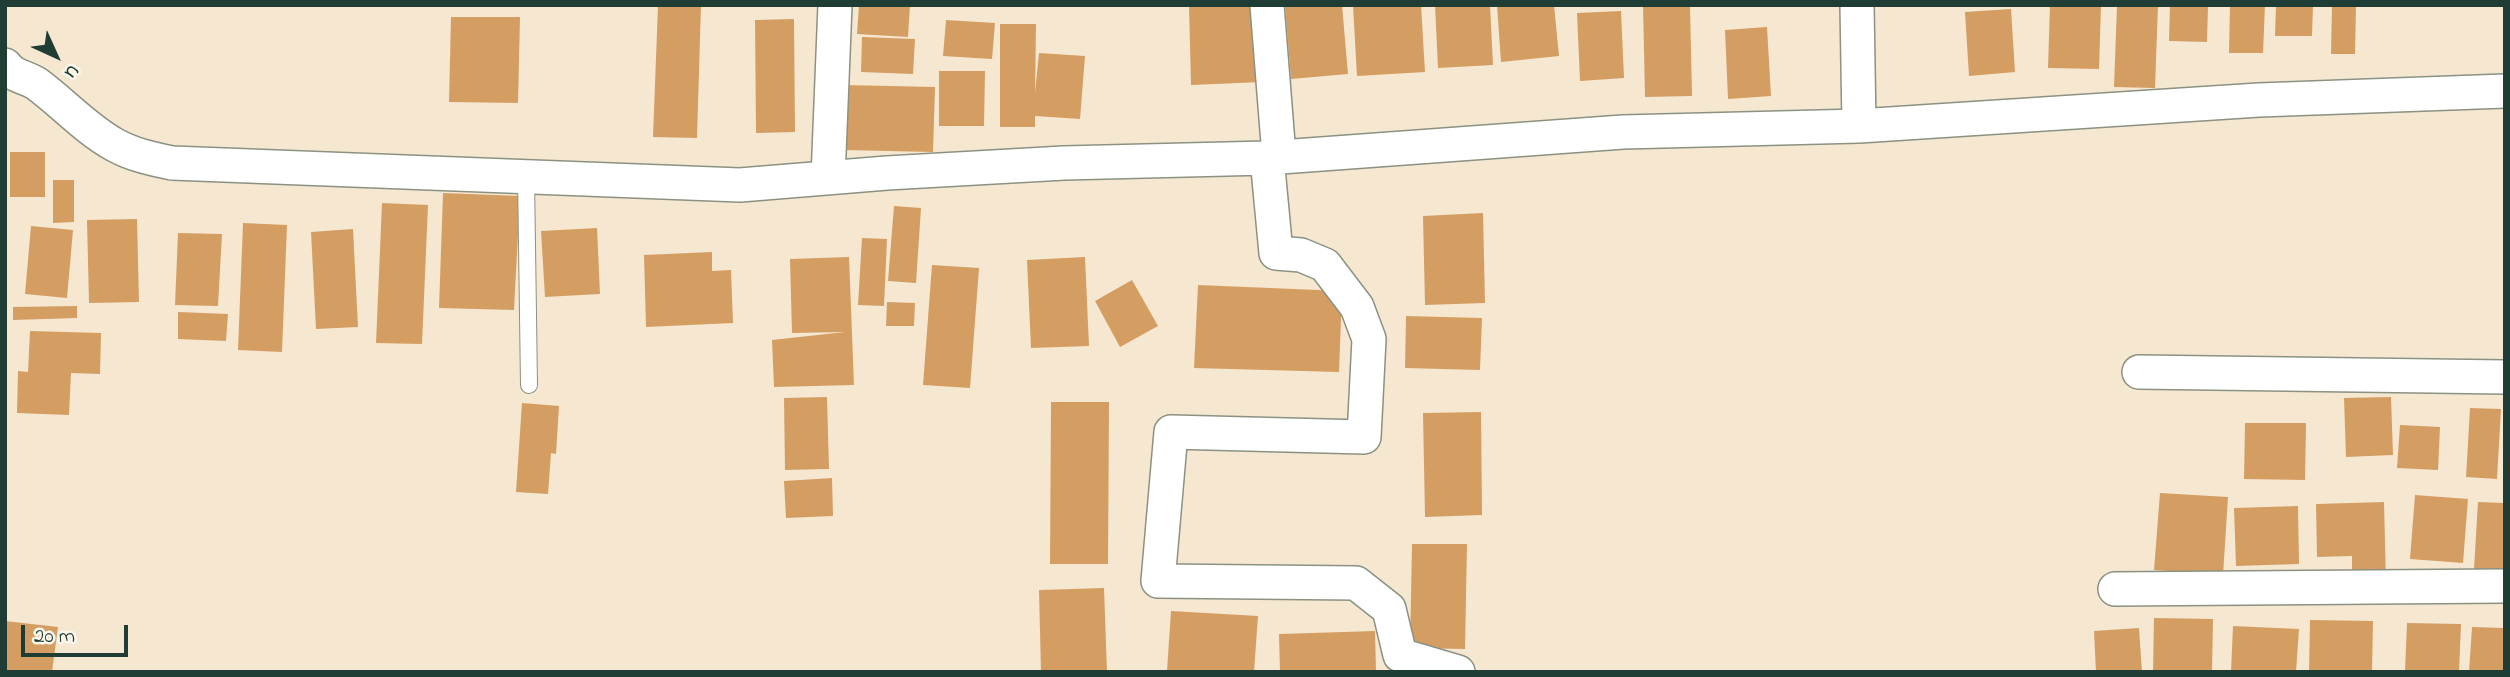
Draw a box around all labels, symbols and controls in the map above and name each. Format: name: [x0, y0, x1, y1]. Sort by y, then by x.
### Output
north arrow: [21, 21, 91, 91]
text: U: [57, 57, 85, 85]
scale bar: [24, 610, 131, 654]
text: 20 m: [34, 622, 75, 652]

